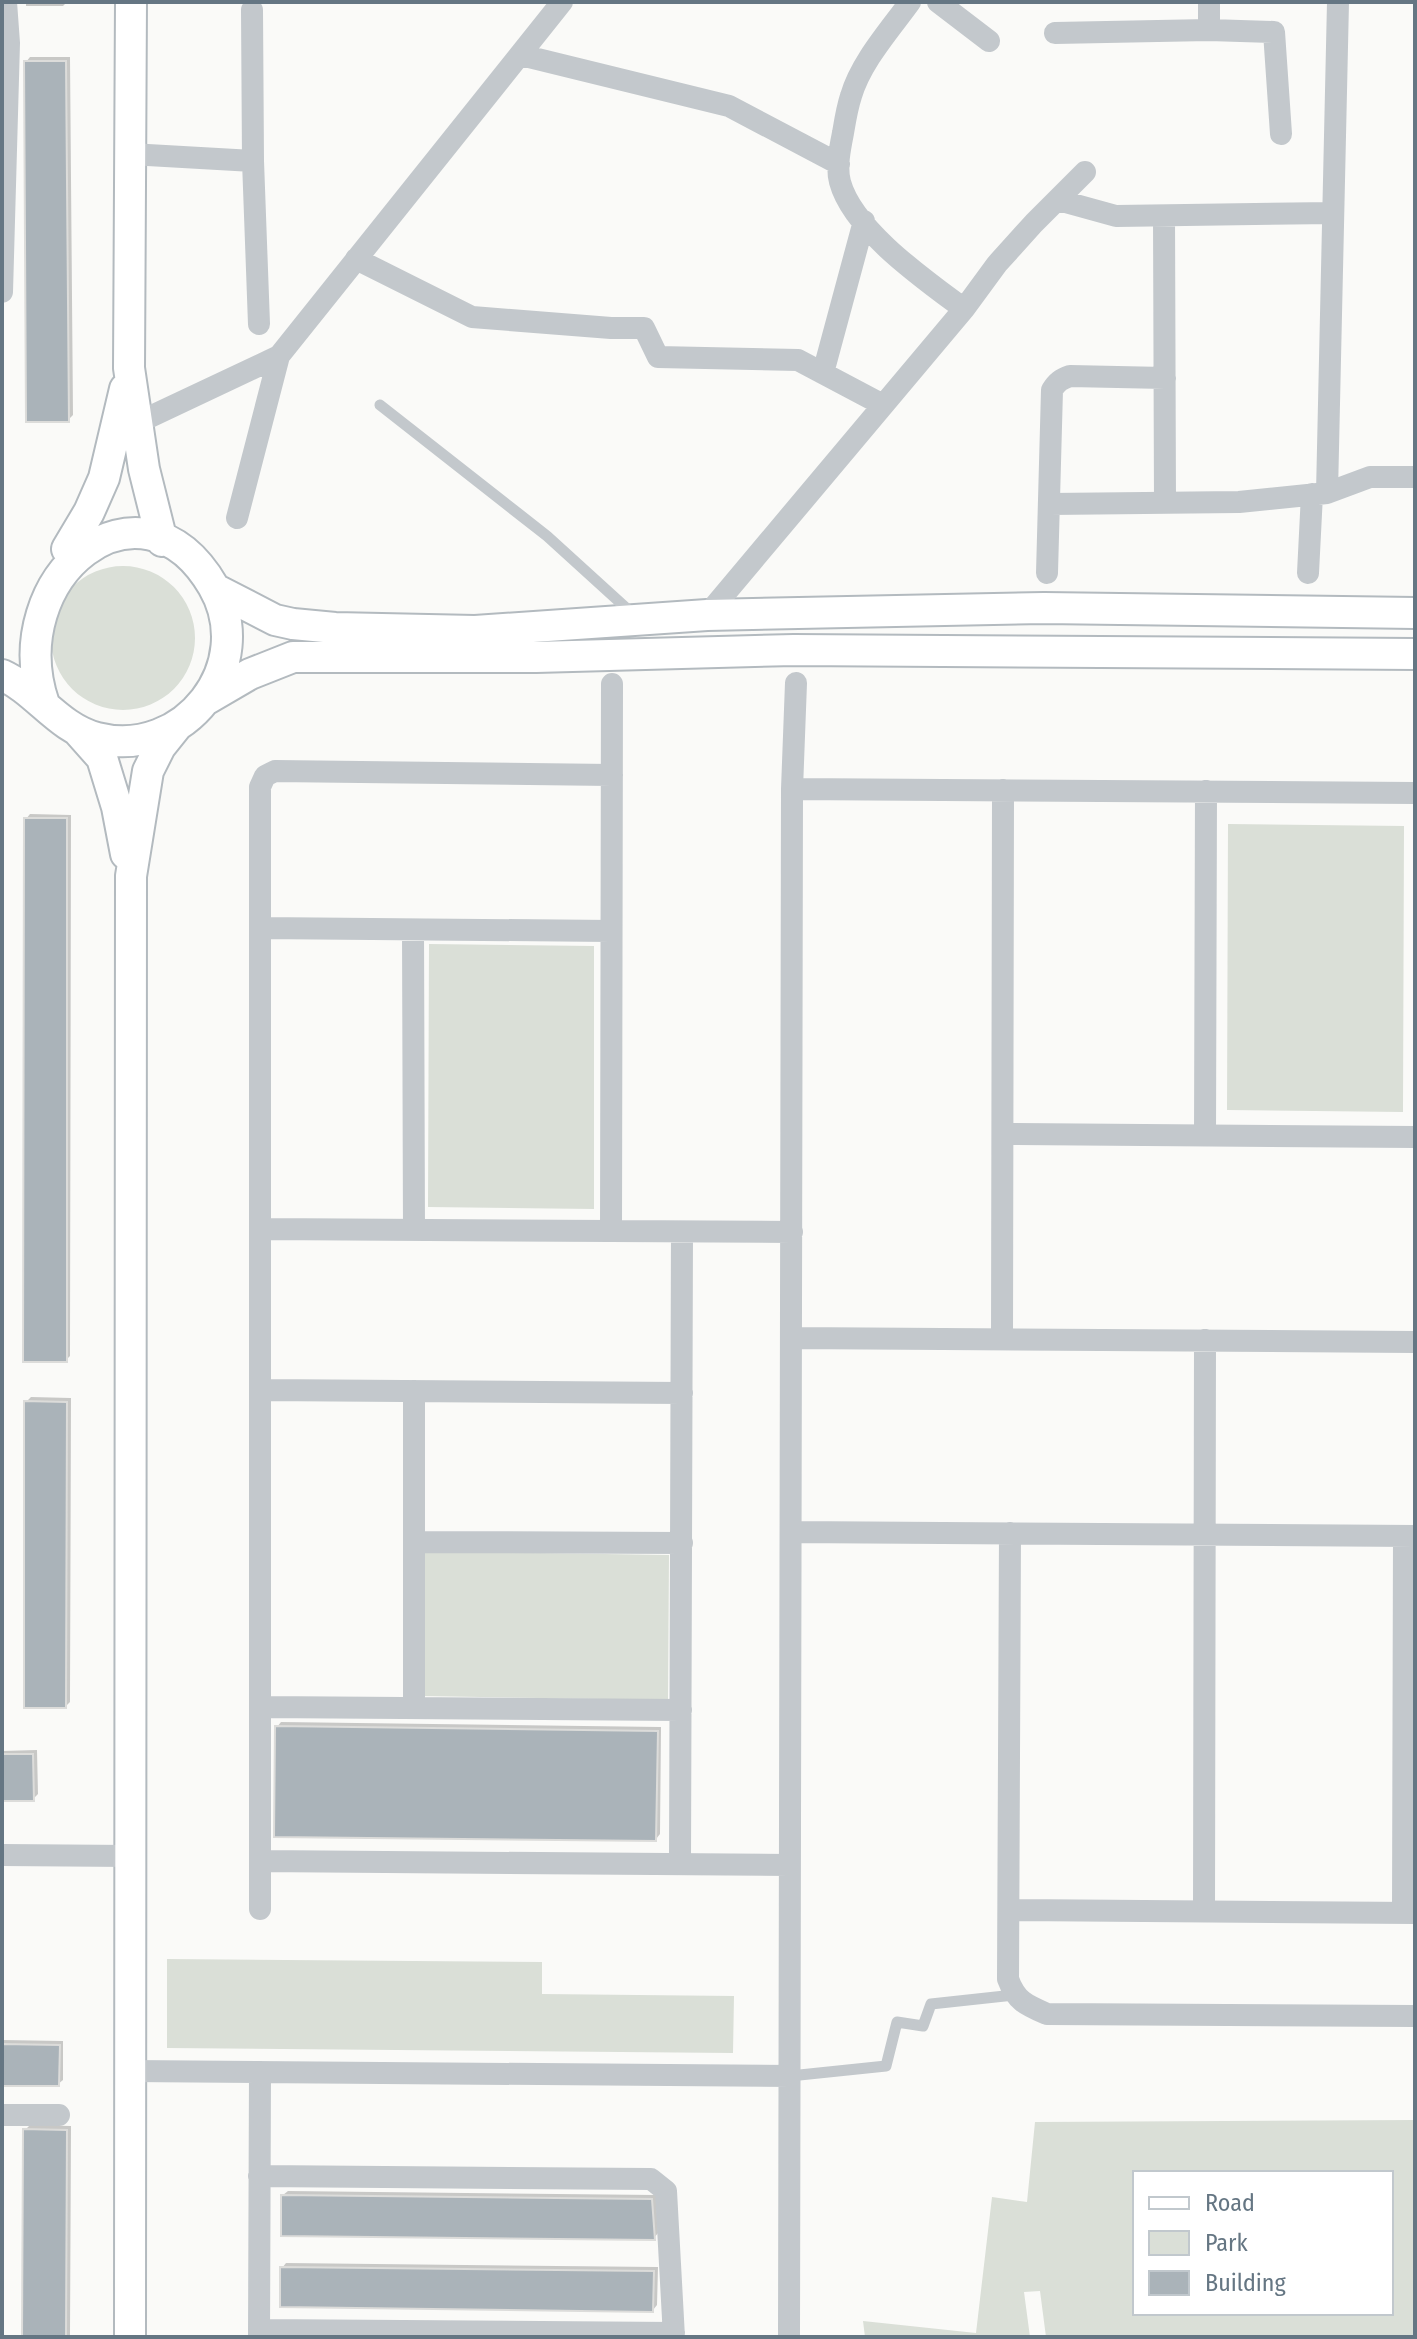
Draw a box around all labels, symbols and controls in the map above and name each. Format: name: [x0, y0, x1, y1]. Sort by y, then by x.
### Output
legend: [1133, 2171, 1393, 2315]
text: Road: [1205, 2189, 1255, 2217]
text: Park: [1205, 2229, 1248, 2257]
text: Building: [1205, 2269, 1287, 2297]

